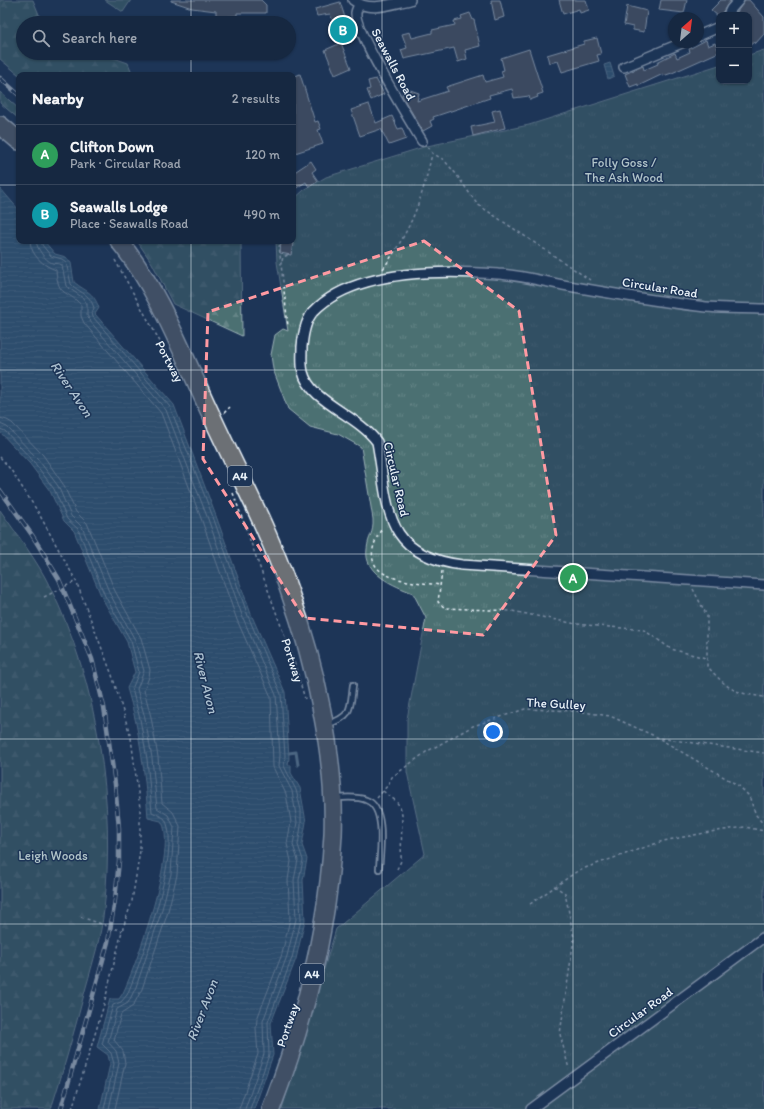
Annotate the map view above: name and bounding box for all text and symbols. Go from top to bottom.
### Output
north arrow [668,12,704,48]
map controls [716,12,752,84]
button: + [716,12,752,48]
pin: B [330,15,356,45]
search box [16,16,296,60]
street label: Seawalls Road [368,26,419,103]
icon: search [30,27,52,49]
text: Search here [62,29,137,47]
button: − [716,48,752,84]
text: Nearby [32,88,84,108]
text: 2 results [232,91,280,106]
text: Clifton Down [70,138,154,156]
text: A [41,147,49,162]
text: 120 m [245,147,280,162]
park label: Folly Goss / The Ash Wood [585,155,663,185]
text: Park · Circular Road [70,156,181,171]
text: Seawalls Lodge [70,198,168,216]
text: B [41,207,49,222]
text: 490 m [244,207,280,222]
text: Place · Seawalls Road [70,216,188,231]
street label: Circular Road [621,274,699,301]
street label: Portway [152,338,187,385]
water label: River Avon [47,358,97,421]
street label: Circular Road [381,440,412,518]
road number: A4 [228,466,252,486]
pin: A [560,563,586,593]
street label: Portway [278,636,307,684]
water label: River Avon [190,649,222,715]
street label: The Gulley [526,694,586,713]
your location [483,722,503,742]
park label: Leigh Woods [18,848,88,863]
road number: A4 [300,964,324,984]
water label: River Avon [183,977,222,1043]
street label: Circular Road [605,984,676,1041]
street label: Portway [273,1001,302,1049]

